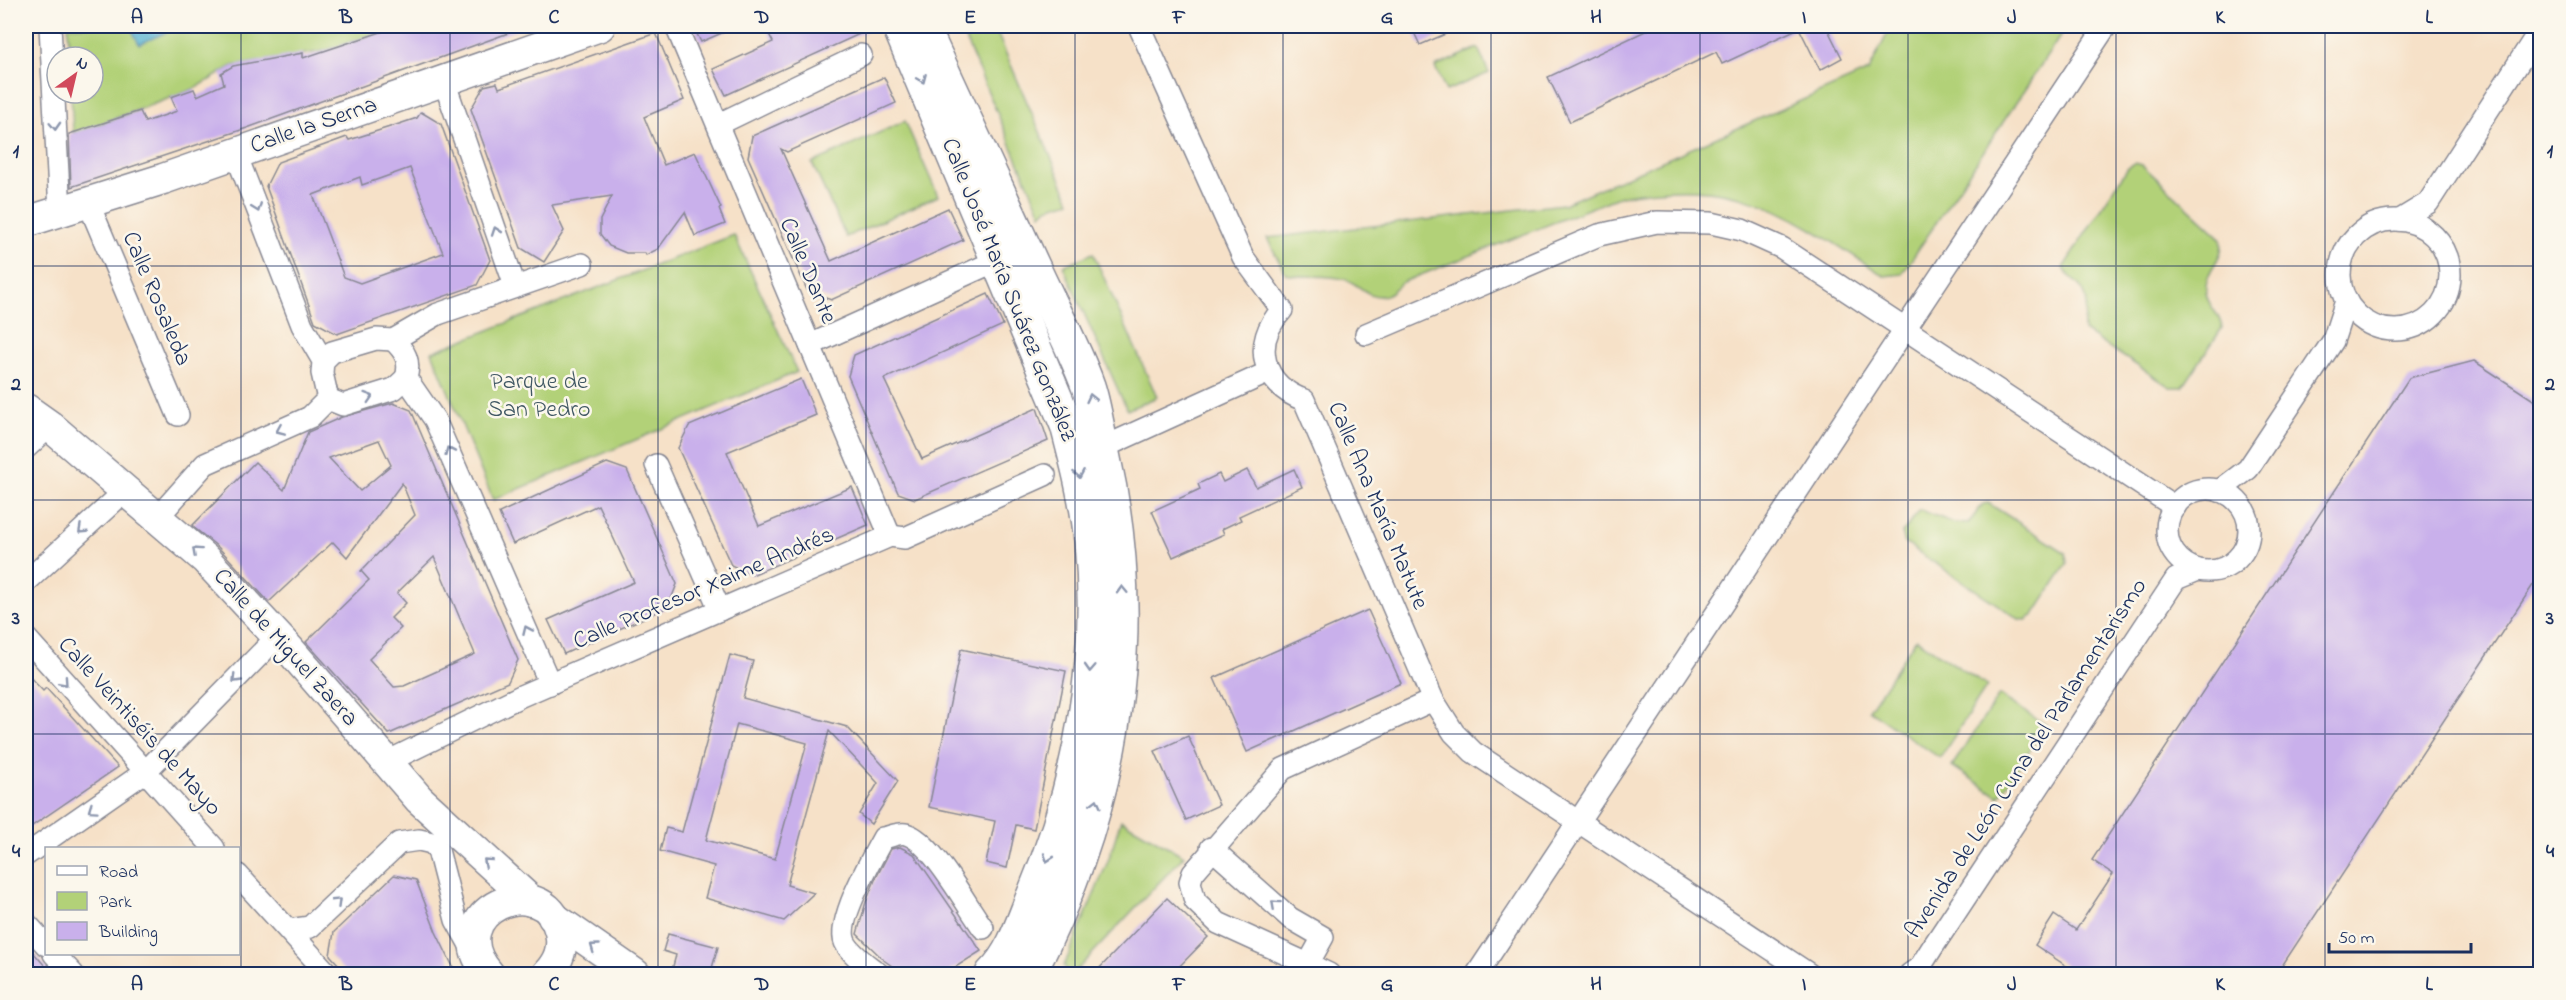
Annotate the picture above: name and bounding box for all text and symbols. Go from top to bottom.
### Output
text: A [131,4,143,33]
text: B [338,4,353,33]
text: C [549,4,560,33]
text: D [754,4,769,33]
text: E [964,4,976,33]
text: F [1172,4,1186,33]
text: G [1381,4,1394,33]
text: H [1590,4,1602,33]
text: I [1802,4,1807,33]
text: J [2007,4,2017,33]
text: K [2215,4,2226,33]
text: L [2425,4,2433,33]
north arrow [45,45,105,105]
text: N [71,51,94,77]
one-way arrow [914,73,926,84]
street label: Calle la Serna [246,88,382,164]
one-way arrow [49,121,62,130]
street label: Calle José María Suárez González [931,133,1085,448]
text: 1 [13,138,20,167]
text: 1 [2547,138,2554,167]
one-way arrow [250,202,262,213]
street label: Calle Dante [769,213,845,330]
street label: Calle Rosaleda [112,226,200,372]
one-way arrow [491,226,503,237]
park label: Parque de San Pedro [488,365,590,428]
text: 2 [10,371,21,400]
text: 2 [2544,371,2555,400]
one-way arrow [363,392,374,404]
one-way arrow [1085,393,1098,403]
street label: Calle Ana María Matute [1317,397,1437,616]
one-way arrow [275,423,286,435]
one-way arrow [444,447,456,458]
one-way arrow [1072,469,1085,479]
street label: Calle Profesor Xaime Andrés [568,518,840,660]
one-way arrow [78,522,89,533]
one-way arrow [192,547,203,558]
street label: Calle de Miguel Zaera [204,561,366,735]
street label: Avenida de León Cuna del Parlamentarismo [1897,572,2157,946]
one-way arrow [1116,585,1128,594]
text: 3 [11,605,20,634]
text: 3 [2545,605,2554,634]
one-way arrow [522,625,534,636]
street label: Calle Veintiséis de Mayo [48,629,229,825]
one-way arrow [1084,664,1097,673]
one-way arrow [233,671,244,682]
one-way arrow [57,675,68,686]
one-way arrow [1089,798,1102,808]
one-way arrow [88,802,99,813]
text: 4 [12,838,21,867]
text: 4 [2546,838,2555,867]
legend [45,847,240,955]
one-way arrow [1043,852,1056,863]
one-way arrow [483,858,494,869]
text: Road [99,860,138,886]
text: Park [99,890,132,916]
one-way arrow [330,898,341,909]
one-way arrow [1271,900,1282,911]
scale bar [2329,916,2472,954]
text: Building [98,920,158,947]
text: 50 m [2338,926,2375,952]
one-way arrow [589,943,600,954]
text: A [131,971,143,1000]
text: B [338,971,353,1000]
text: C [549,971,560,1000]
text: D [754,971,769,1000]
text: E [964,971,976,1000]
text: F [1172,971,1186,1000]
text: G [1381,971,1394,1000]
text: H [1590,971,1602,1000]
text: I [1802,971,1807,1000]
text: J [2007,971,2017,1000]
text: K [2215,971,2226,1000]
text: L [2425,971,2433,1000]

